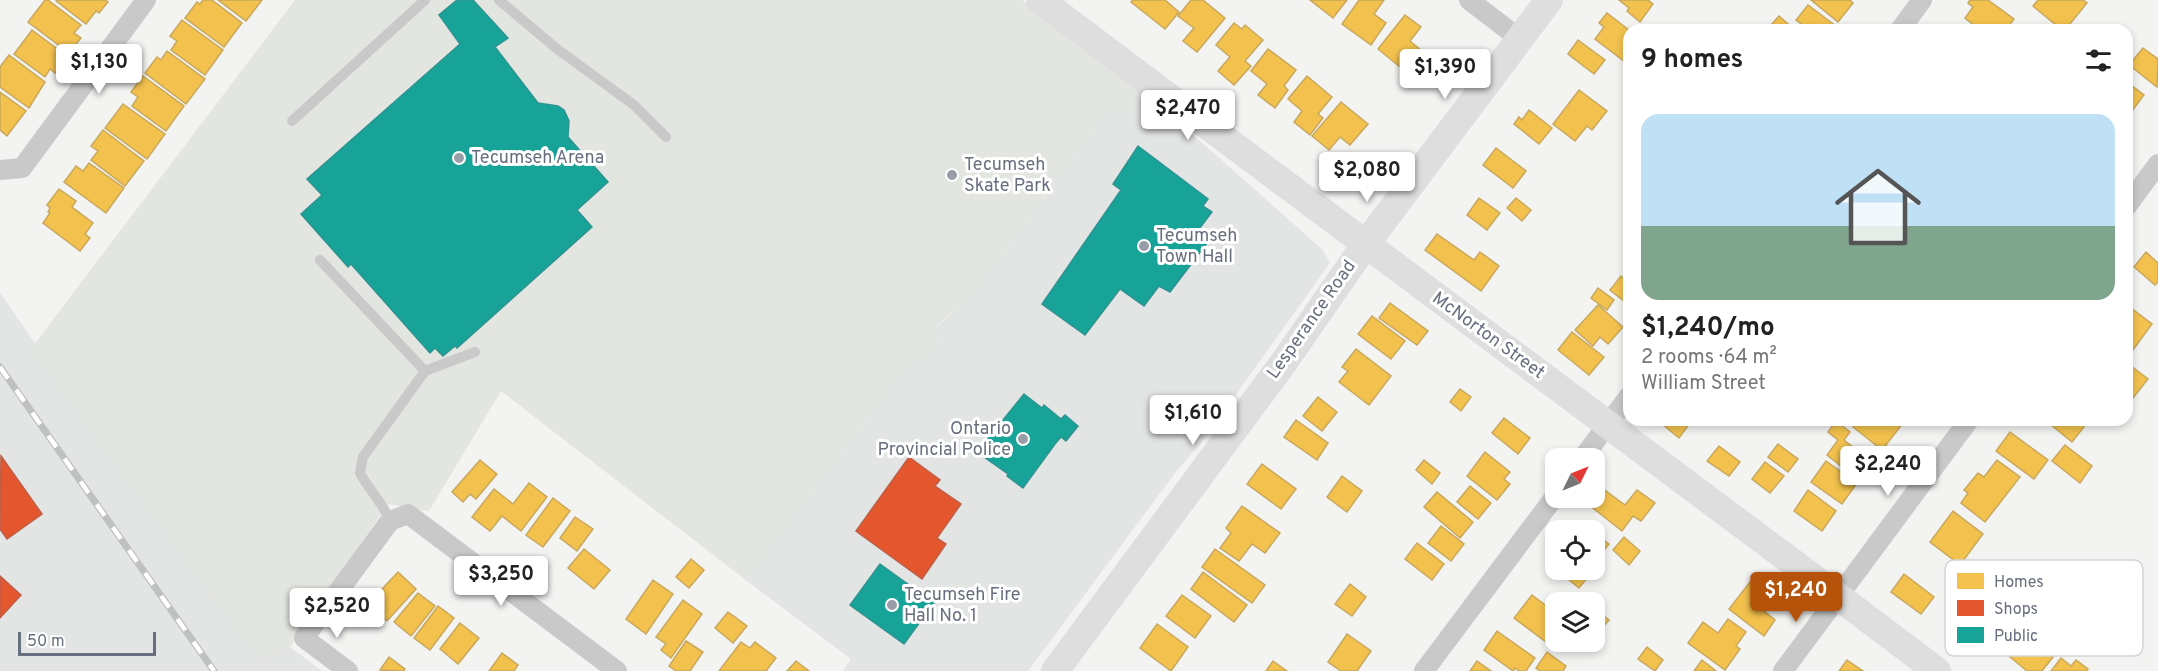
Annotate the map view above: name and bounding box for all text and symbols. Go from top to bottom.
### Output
pin: $1,130 [50,44,148,95]
text: 9 homes [1641,44,1743,77]
icon: filters [2082,44,2115,77]
pin: $1,390 [1396,49,1494,100]
text: $1,130 [70,50,128,76]
text: $1,390 [1414,55,1476,81]
pin: $2,470 [1139,90,1237,141]
text: $2,470 [1155,96,1221,122]
place label: Tecumseh Arena [471,147,604,170]
marker: Tecumseh Arena [452,151,466,165]
pin: $2,080 [1318,152,1416,203]
icon: home [1824,153,1932,261]
place label: Tecumseh Skate Park [964,154,1051,198]
text: $2,080 [1333,158,1401,184]
marker: Tecumseh Skate Park [945,168,959,182]
place label: Tecumseh Town Hall [1156,225,1237,269]
marker: Tecumseh Town Hall [1137,239,1151,253]
street label: Lesperance Road [1262,256,1362,384]
street label: McNorton Street [1427,287,1549,385]
text: $1,240/mo [1641,312,1775,345]
text: 2 rooms · 64 m² [1641,345,1777,371]
text: William Street [1641,371,1766,397]
pin: $1,610 [1144,395,1242,446]
text: $1,610 [1164,401,1222,427]
place label: Ontario Provincial Police [877,418,1011,462]
marker: Ontario Provincial Police [1016,432,1030,446]
pin: $2,240 [1839,446,1937,497]
north arrow [1545,448,1605,508]
map controls [1545,448,1605,652]
text: $2,240 [1854,452,1922,478]
button: locate [1545,520,1605,580]
pin: $3,250 [452,556,550,607]
legend [1945,560,2143,656]
text: $3,250 [468,562,534,588]
pin: $1,240 [1747,572,1845,623]
text: Homes [1994,573,2044,593]
text: $1,240 [1764,578,1828,604]
place label: Tecumseh Fire Hall No. 1 [904,584,1020,628]
pin: $2,520 [288,588,386,639]
button: layers [1545,592,1605,652]
text: $2,520 [304,594,370,620]
marker: Tecumseh Fire Hall No. 1 [885,598,899,612]
text: Shops [1994,600,2038,620]
text: Public [1994,627,2038,647]
scale bar [18,629,156,656]
text: 50 m [27,632,65,652]

